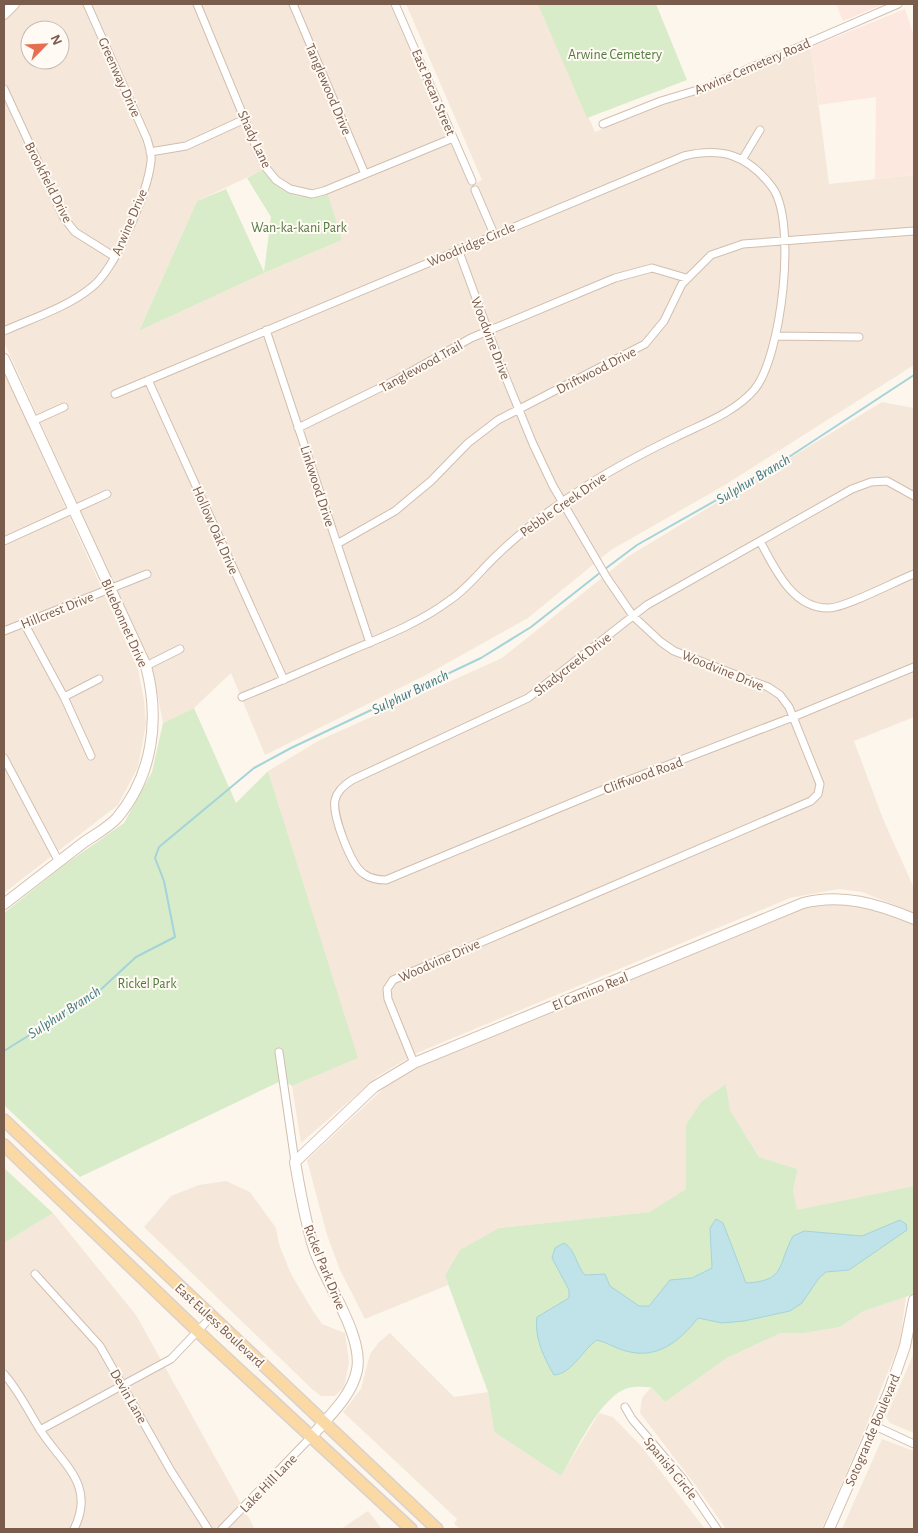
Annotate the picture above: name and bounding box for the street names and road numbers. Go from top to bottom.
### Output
street label: Greenway Drive [95,36,143,119]
street label: Arwine Cemetery Road [693,36,812,98]
street label: Tanglewood Drive [303,42,354,137]
street label: East Pecan Street [409,47,458,138]
street label: Shady Lane [235,109,273,170]
street label: Brookfield Drive [22,140,74,225]
street label: Arwine Drive [110,187,150,258]
street label: Woodridge Circle [425,220,517,270]
street label: Woodvine Drive [468,295,512,382]
street label: Tanglewood Trail [378,338,465,395]
street label: Driftwood Drive [554,345,639,397]
street label: Linkwood Drive [297,444,337,529]
street label: Pebble Creek Drive [518,470,609,540]
street label: Hollow Oak Drive [189,484,241,577]
street label: Bluebonnet Drive [98,577,150,670]
street label: Hillcrest Drive [19,590,96,632]
street label: Shadycreek Drive [531,630,614,699]
street label: Woodvine Drive [680,648,766,694]
street label: Cliffwood Road [602,755,685,797]
street label: Woodvine Drive [397,937,482,985]
street label: El Camino Real [550,970,630,1014]
street label: Rickel Park Drive [301,1223,348,1312]
street label: East Euless Boulevard [172,1281,267,1370]
street label: Devin Lane [107,1367,149,1426]
street label: Sotogrande Boulevard [843,1372,903,1488]
street label: Spanish Circle [641,1435,700,1503]
street label: Lake Hill Lane [238,1452,300,1516]

